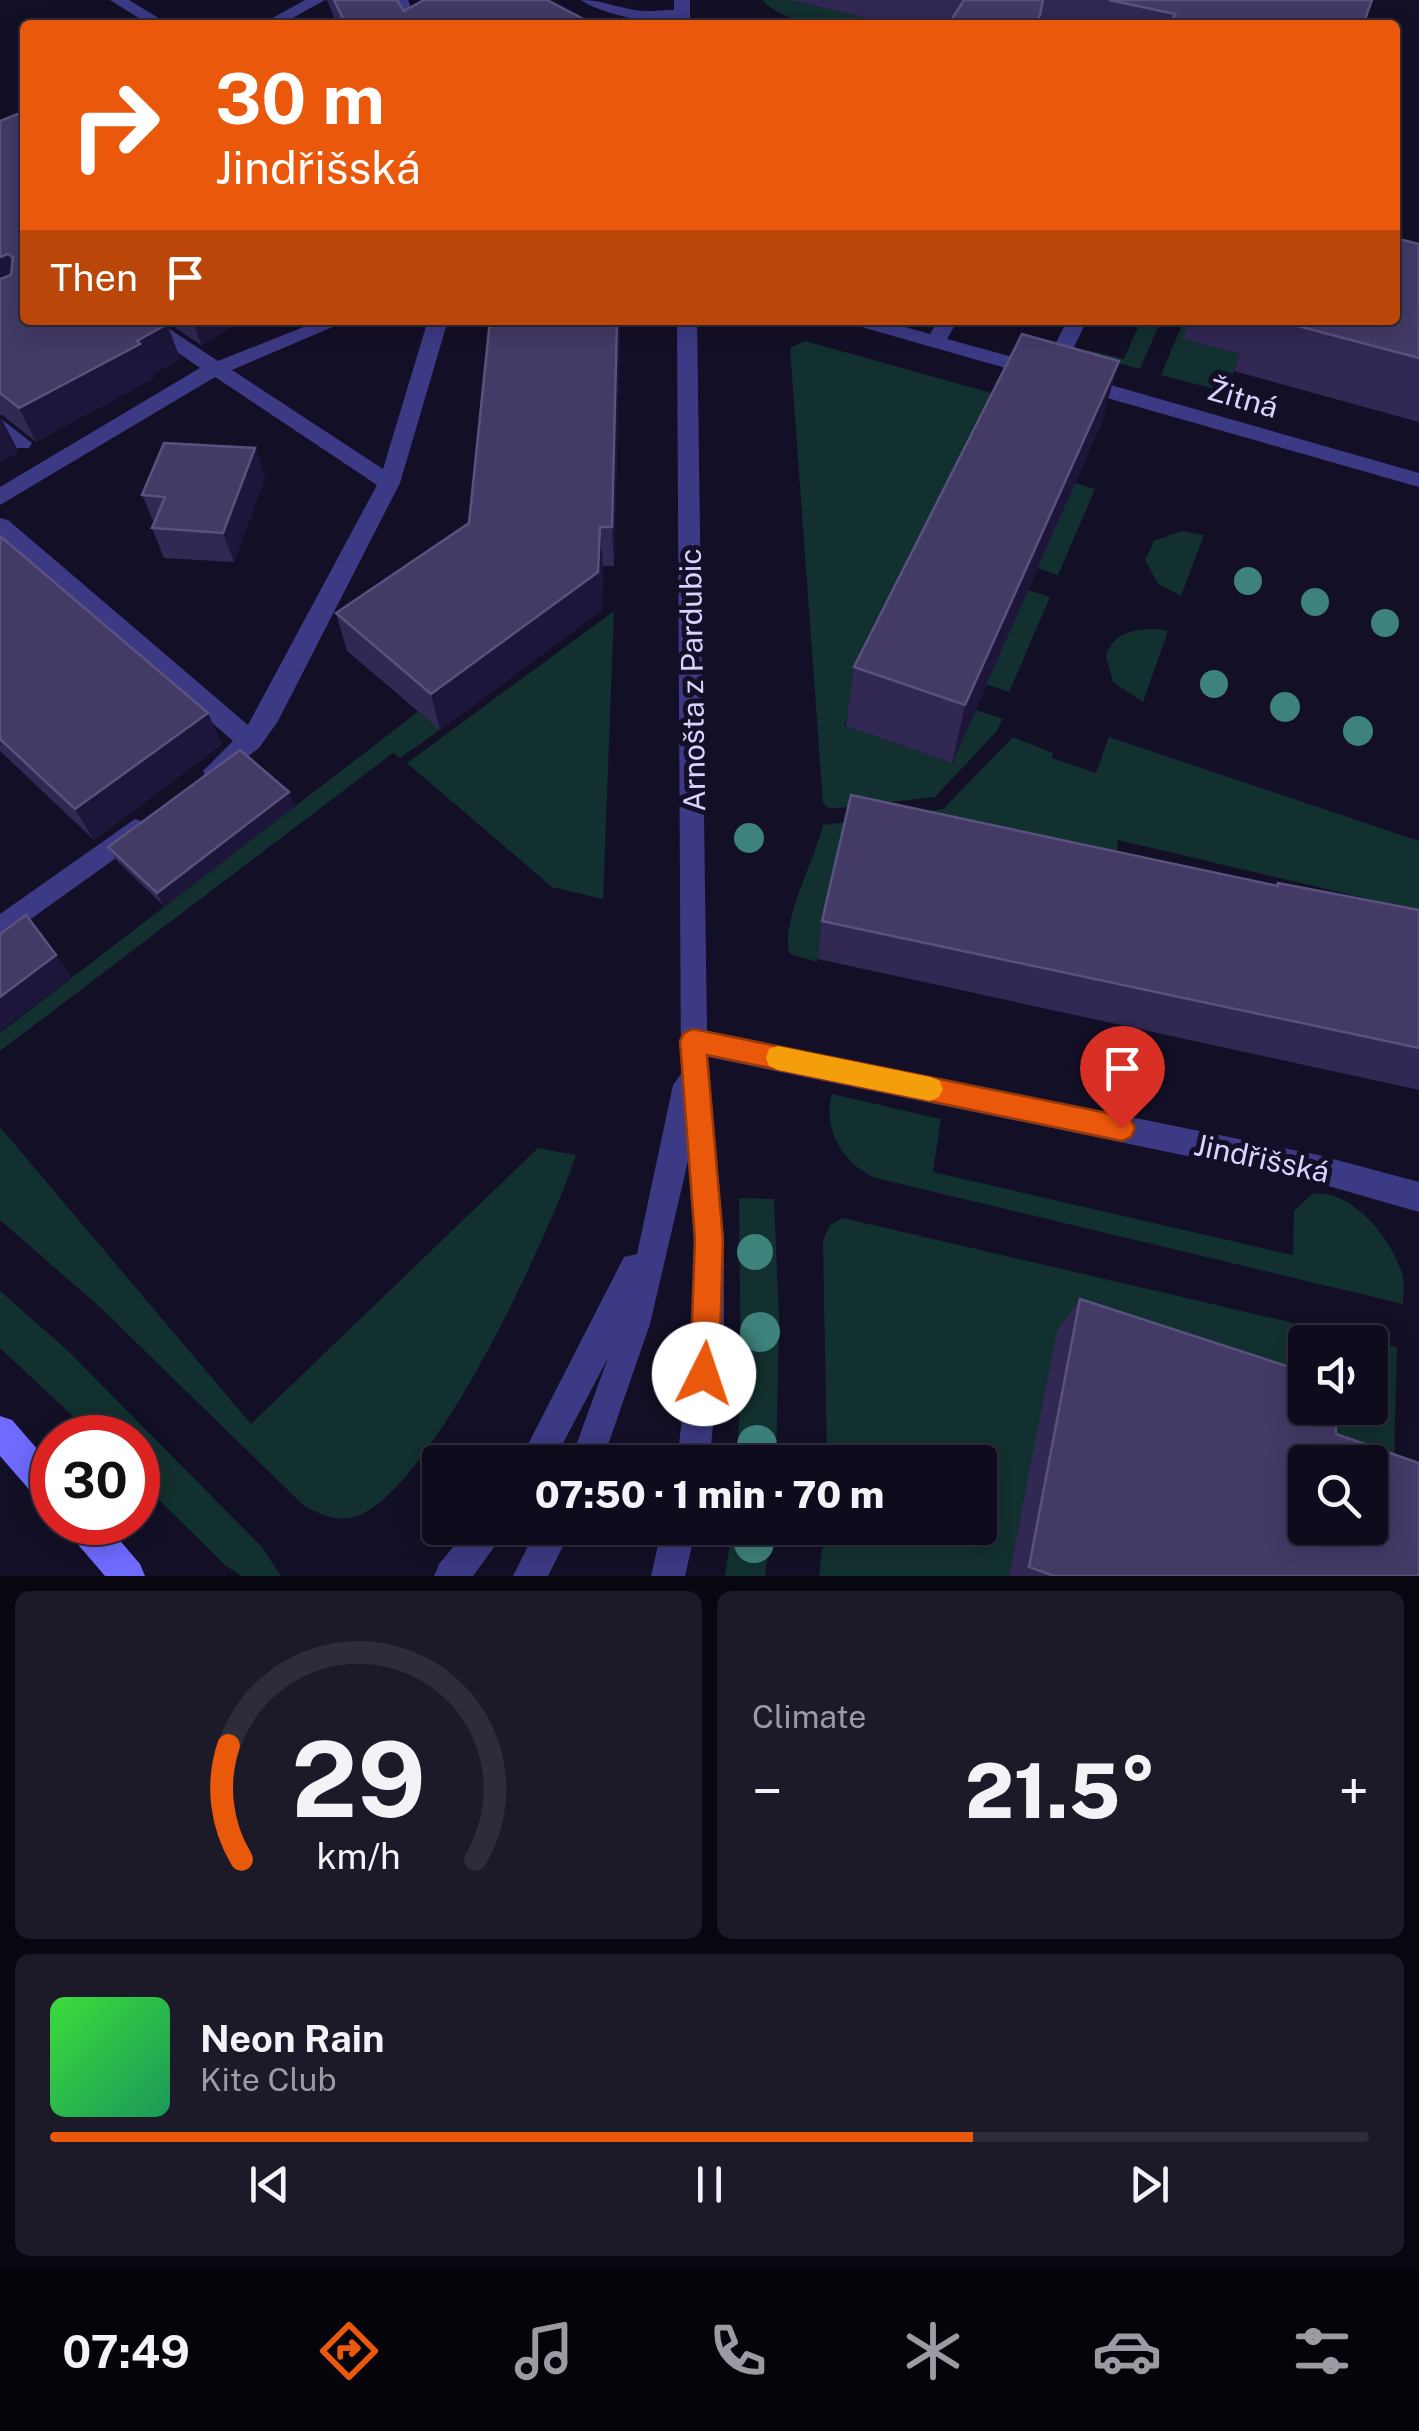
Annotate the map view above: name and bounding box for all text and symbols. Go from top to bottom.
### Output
text: 30 m [215,57,385,140]
icon: right [50,60,180,190]
text: Jindřišská [215,141,421,194]
icon: arrive [158,250,213,305]
text: Then [50,255,138,300]
street label: Žitná [1204,371,1282,425]
street label: Arnošta z Pardubic [672,548,712,812]
pin [1080,1026,1165,1129]
icon: arrive [1095,1041,1150,1096]
street label: Jindřišská [1191,1126,1333,1190]
position arrow [652,1322,756,1426]
map controls [1288,1325,1388,1545]
button: sound [1288,1325,1388,1425]
speed limit sign: 30 [30,1415,160,1545]
button: search [1288,1445,1388,1545]
text: 07:50 · 1 min · 70 m [535,1472,884,1517]
text: Climate [752,1698,866,1735]
text: 29 [291,1718,426,1840]
text: 21.5° [965,1747,1156,1835]
text: − [752,1759,783,1823]
text: + [1339,1759,1369,1823]
text: km/h [316,1835,401,1877]
text: Neon Rain [200,2016,384,2061]
text: Kite Club [200,2061,337,2098]
icon: previous [242,2157,297,2212]
icon: pause [682,2157,737,2212]
icon: next [1122,2157,1177,2212]
icon: directions [314,2316,384,2386]
icon: music [509,2316,579,2386]
icon: phone [703,2316,773,2386]
icon: climate [898,2316,968,2386]
icon: car [1092,2316,1162,2386]
icon: filters [1287,2316,1357,2386]
text: 07:49 [62,2325,190,2378]

